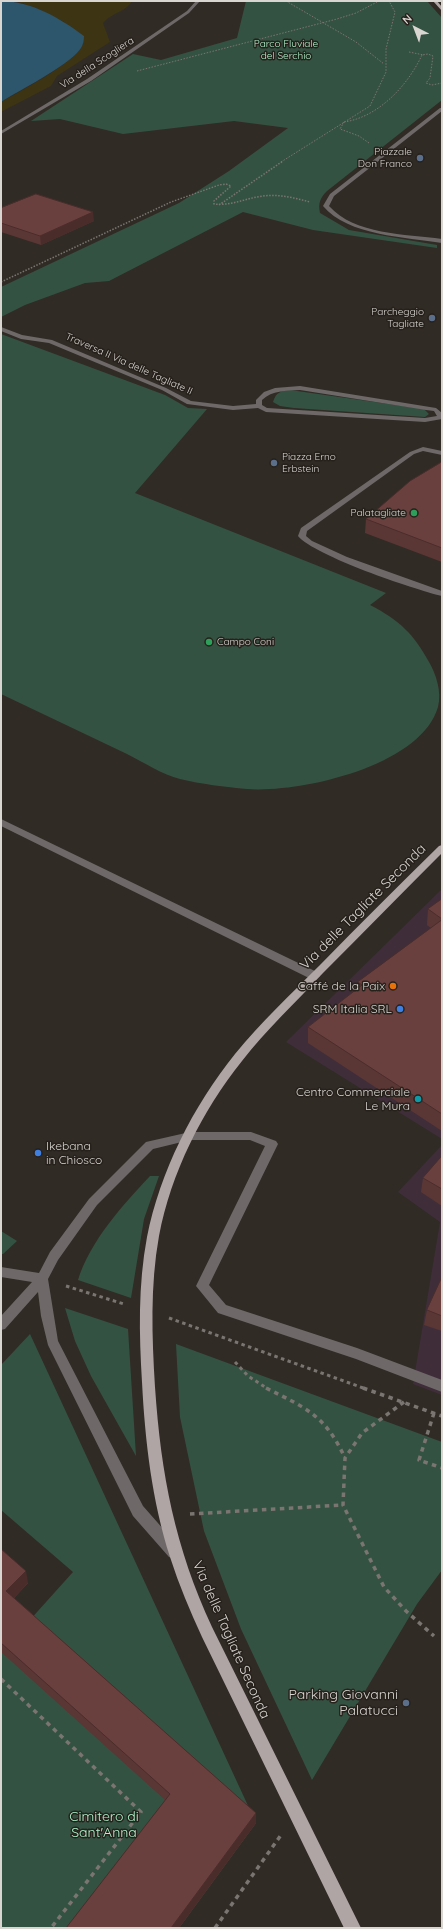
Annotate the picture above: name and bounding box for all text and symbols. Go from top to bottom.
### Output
north arrow [395,8,435,48]
text: N [399,11,415,27]
street label: Via della Scogliera [58,35,136,91]
park label: Parco Fluviale del Serchio [254,38,318,62]
place label: Piazzale Don Franco [358,146,412,170]
marker: Piazzale Don Franco [415,153,425,163]
place label: Parcheggio Tagliate [371,306,424,330]
marker: Parcheggio Tagliate [427,313,437,323]
street label: Traversa II Via delle Tagliate II [64,330,194,398]
place label: Piazza Erno Erbstein [282,451,336,474]
marker: Piazza Erno Erbstein [269,458,279,468]
place label: Palatagliate [350,507,406,519]
marker: Palatagliate [409,508,419,518]
place label: Campo Coni [217,636,274,648]
marker: Campo Coni [204,637,214,647]
street label: Via delle Tagliate Seconda [297,841,429,973]
place label: Caffé de la Paix [298,979,385,993]
marker: Caffé de la Paix [388,981,398,991]
place label: SRM Italia SRL [313,1002,392,1016]
marker: SRM Italia SRL [395,1004,405,1014]
place label: Centro Commerciale Le Mura [296,1085,410,1113]
marker: Centro Commerciale Le Mura [413,1094,423,1104]
place label: Ikebana in Chiosco [46,1139,102,1167]
marker: Ikebana in Chiosco [33,1148,43,1158]
street label: Via delle Tagliate Seconda [189,1558,273,1722]
place label: Parking Giovanni Palatucci [289,1687,398,1720]
marker: Parking Giovanni Palatucci [401,1698,411,1708]
park label: Cimitero di Sant'Anna [69,1809,139,1842]

